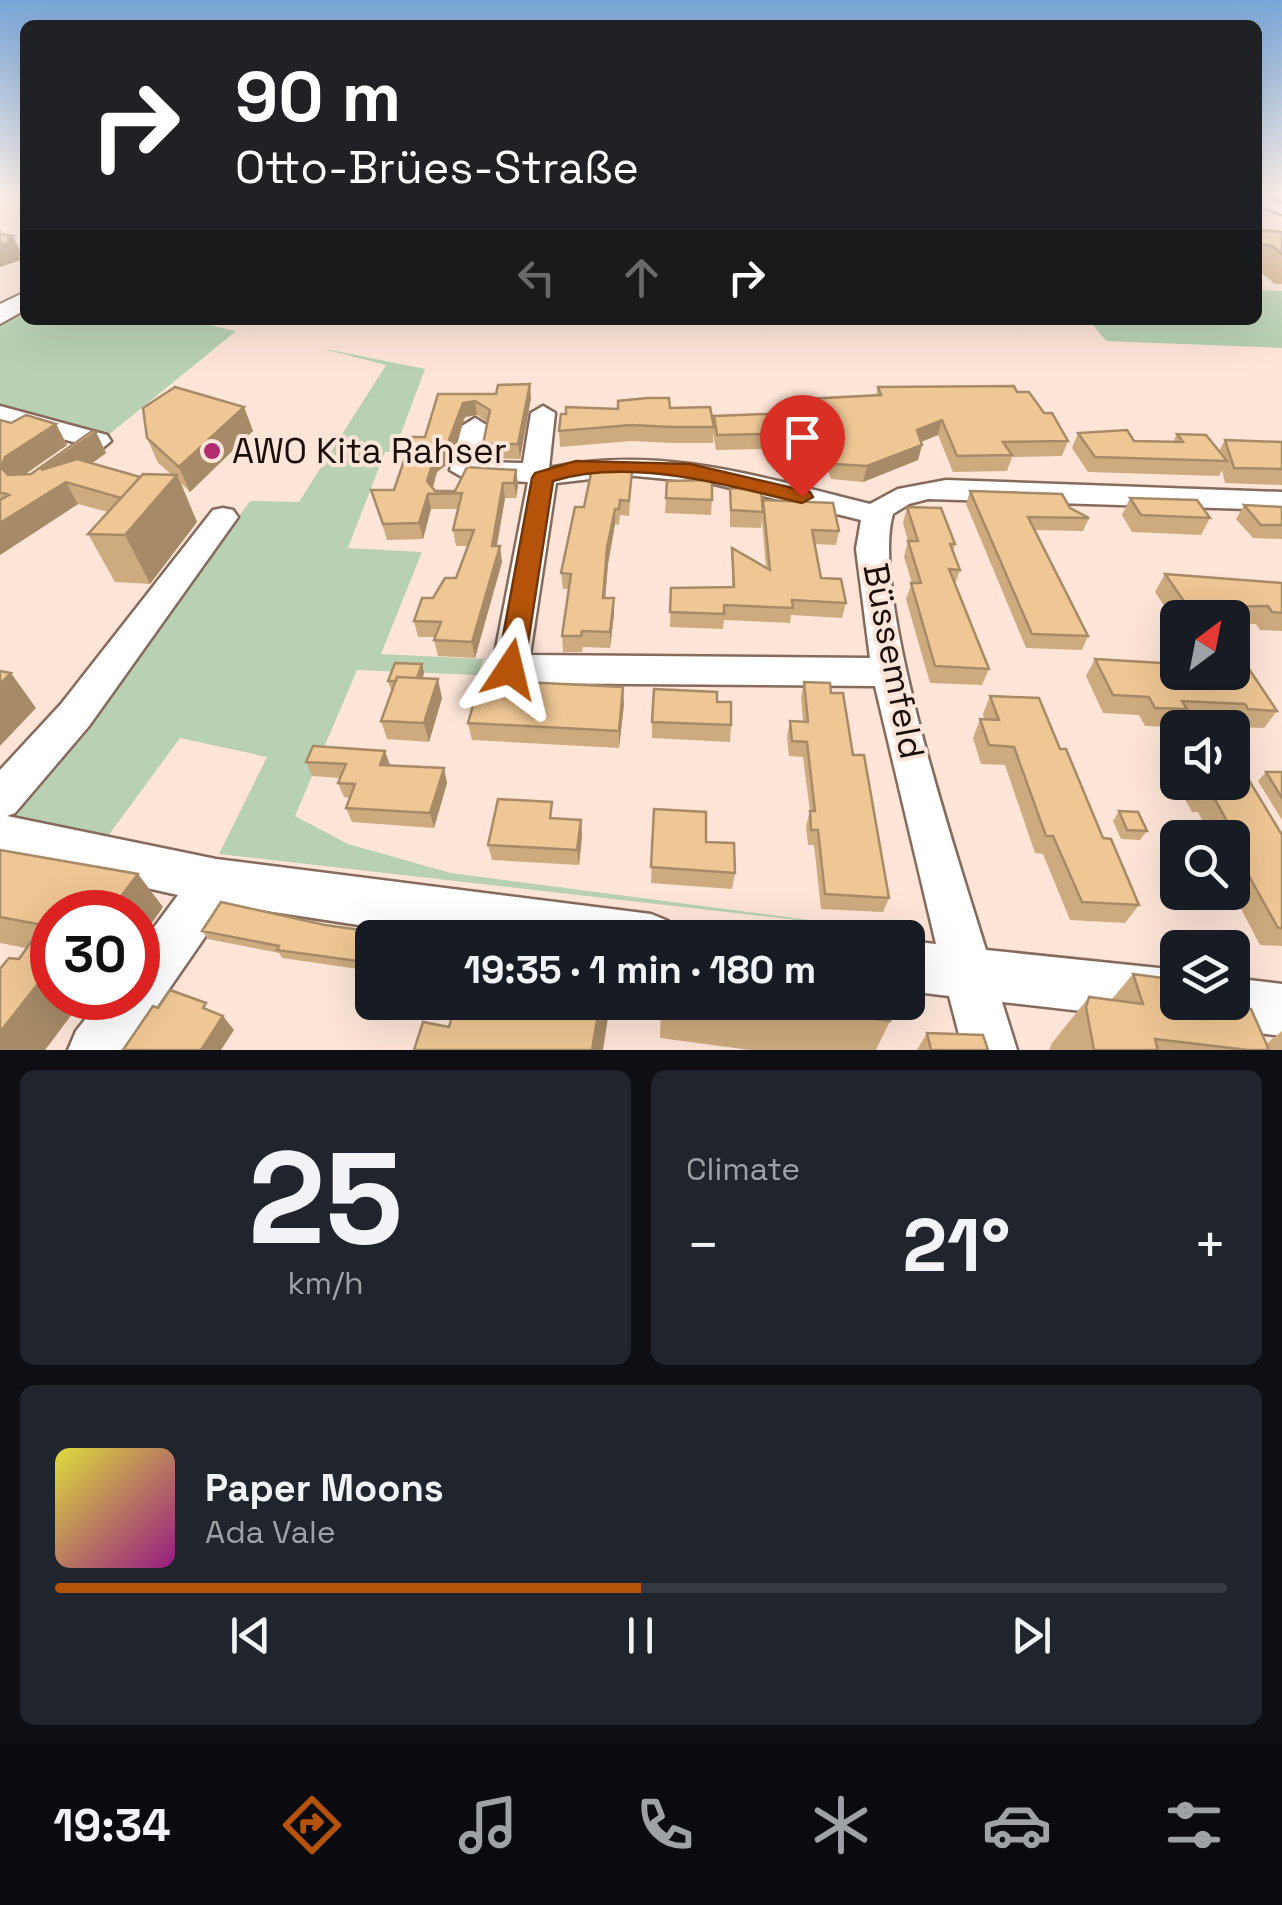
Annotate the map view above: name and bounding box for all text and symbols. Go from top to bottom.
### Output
text: 90 m [235,52,401,141]
icon: right [70,60,200,190]
text: Otto-Brües-Straße [235,139,639,196]
icon: left [509,250,564,305]
icon: ahead [614,250,669,305]
icon: right [719,250,774,305]
pin [760,395,845,498]
icon: arrive [775,410,830,465]
place label: AWO Kita Rahser [232,429,507,473]
marker: AWO Kita Rahser [201,440,223,462]
street label: Büssemfeld [853,559,935,763]
north arrow [1160,600,1250,690]
map controls [1160,600,1250,1020]
position arrow [458,617,562,721]
button: sound [1160,710,1250,800]
button: search [1160,820,1250,910]
speed limit sign: 30 [30,890,160,1020]
button: layers [1160,930,1250,1020]
text: 19:35 · 1 min · 180 m [464,946,816,994]
text: 25 [248,1115,403,1281]
text: Climate [686,1149,800,1189]
text: 21° [902,1197,1011,1293]
text: − [686,1210,720,1280]
text: + [1193,1210,1227,1280]
text: km/h [287,1263,364,1303]
text: Paper Moons [205,1464,444,1512]
text: Ada Vale [205,1512,336,1552]
icon: previous [223,1608,278,1663]
icon: pause [613,1608,668,1663]
icon: next [1004,1608,1059,1663]
icon: directions [277,1790,347,1860]
icon: music [453,1790,523,1860]
icon: phone [630,1790,700,1860]
icon: climate [806,1790,876,1860]
icon: car [982,1790,1052,1860]
icon: filters [1159,1790,1229,1860]
text: 19:34 [53,1797,171,1854]

